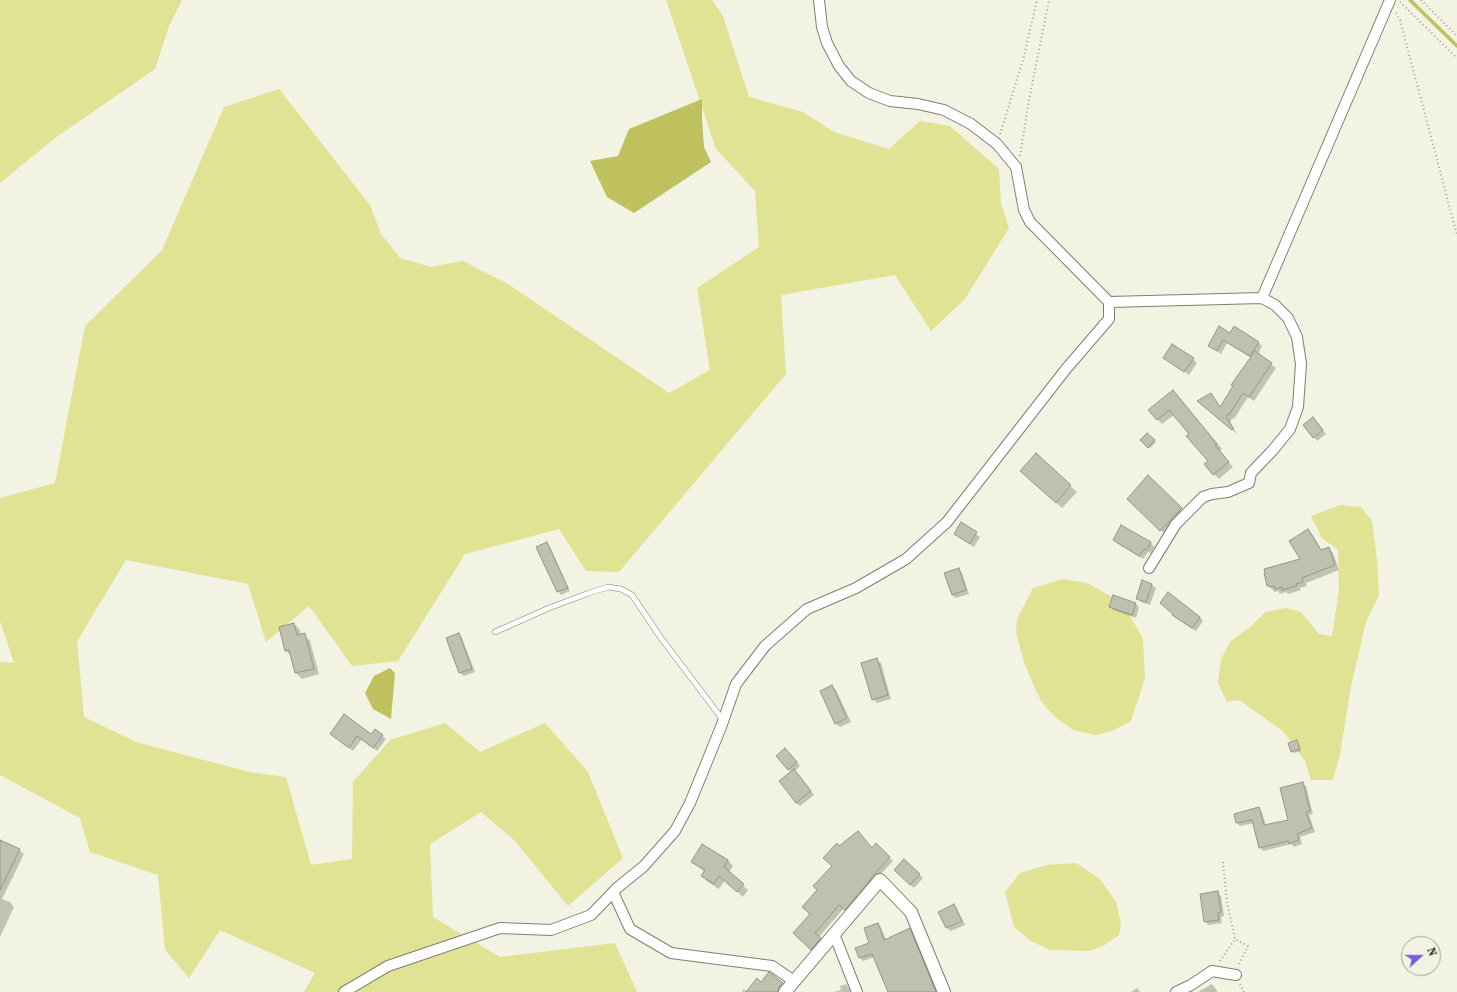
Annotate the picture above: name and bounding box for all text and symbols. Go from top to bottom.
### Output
north arrow [1401,936,1441,976]
text: N [1423,945,1440,958]

